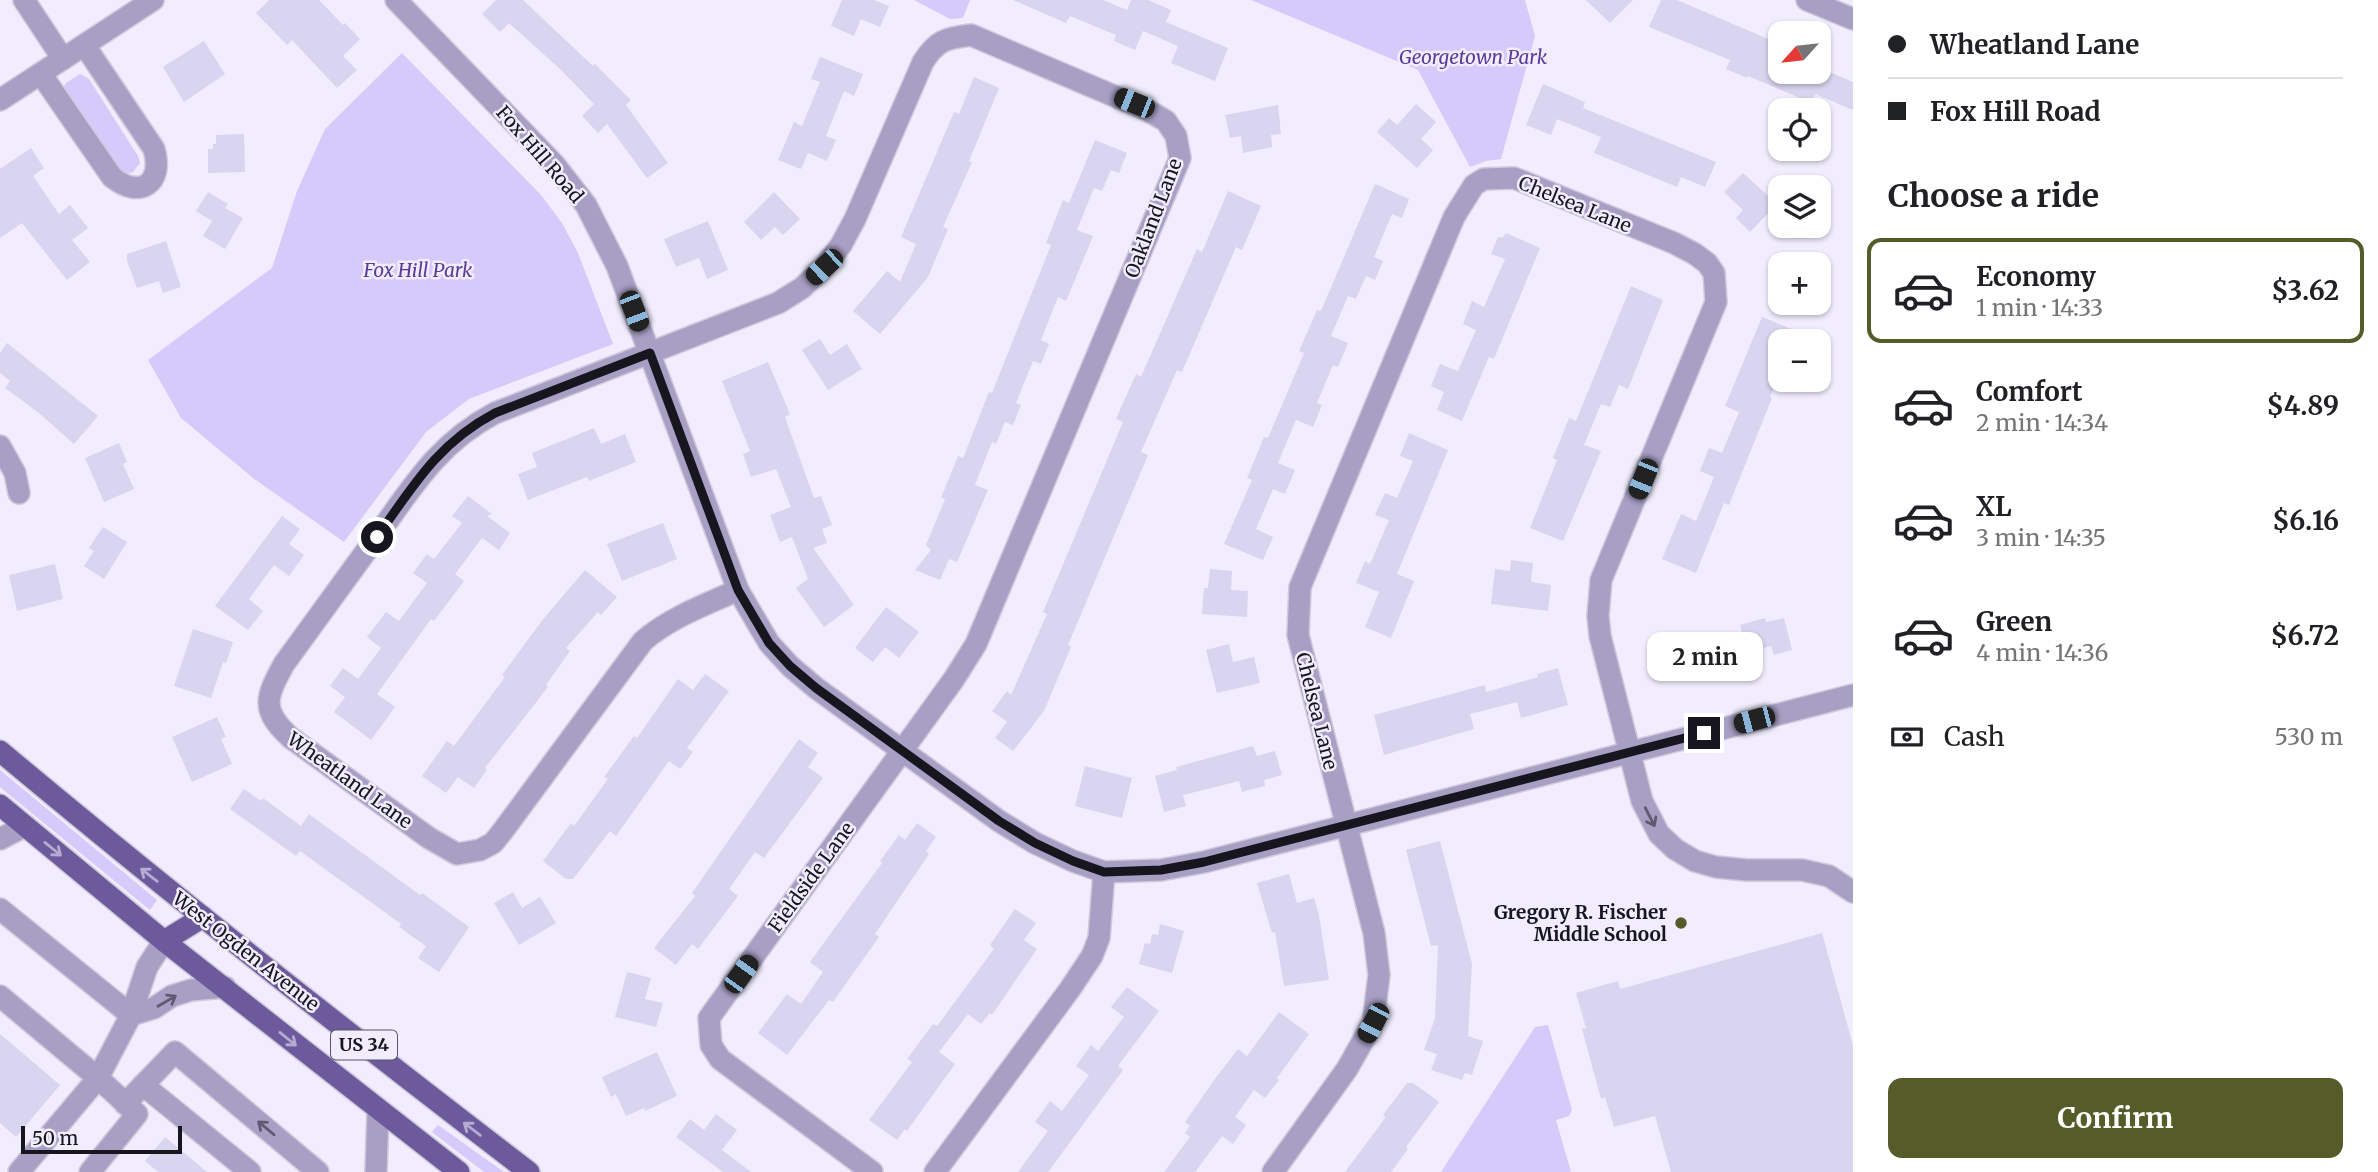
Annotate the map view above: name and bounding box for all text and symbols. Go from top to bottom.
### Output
north arrow [1768,21,1830,84]
map controls [1768,21,1831,392]
text: Wheatland Lane [1930,28,2139,61]
park label: Georgetown Park [1399,45,1548,69]
car [1111,85,1158,121]
text: Fox Hill Road [1930,95,2101,128]
button: locate [1768,98,1831,161]
street label: Fox Hill Road [491,100,589,208]
street label: Oakland Lane [1119,155,1187,281]
street label: Chelsea Lane [1515,170,1635,238]
button: layers [1768,175,1831,238]
text: Choose a ride [1888,176,2099,216]
car [802,245,847,289]
button: + [1768,252,1831,315]
park label: Fox Hill Park [362,258,473,282]
icon: car [1892,259,1955,322]
text: Economy [1976,260,2096,293]
text: $3.62 [2271,274,2339,307]
car [617,288,652,334]
text: 1 min · 14:33 [1976,293,2103,322]
button: − [1768,329,1831,392]
icon: car [1892,374,1955,437]
text: Comfort [1976,375,2082,408]
text: $4.89 [2267,389,2339,422]
text: 2 min · 14:34 [1976,408,2108,437]
car [1626,456,1661,502]
icon: car [1892,489,1955,552]
text: XL [1976,490,2012,523]
text: $6.16 [2272,504,2339,537]
route start [361,521,393,553]
text: 3 min · 14:35 [1976,523,2106,552]
icon: car [1892,604,1955,667]
text: Green [1976,605,2052,638]
text: $6.72 [2271,619,2339,652]
callout: 2 min [1646,632,1762,680]
text: 4 min · 14:36 [1976,638,2108,667]
text: 2 min [1672,642,1738,671]
street label: Chelsea Lane [1291,650,1343,772]
car [1731,704,1778,736]
route end [1688,717,1720,749]
icon: cash [1888,718,1926,756]
text: Cash [1944,720,2005,753]
text: 530 m [2275,722,2343,751]
street label: Wheatland Lane [282,726,417,834]
one-way arrow [1643,806,1657,827]
street label: Fieldside Lane [763,817,859,937]
one-way arrow [43,841,61,857]
one-way arrow [141,867,159,883]
street label: West Ogden Avenue [167,886,324,1016]
place label: Gregory R. Fischer Middle School [1494,900,1667,946]
marker: Gregory R. Fischer Middle School [1673,915,1689,931]
car [721,951,762,997]
one-way arrow [156,994,176,1008]
car [1354,1000,1393,1046]
road number: US 34 [331,1030,397,1060]
one-way arrow [279,1031,297,1046]
button: Confirm [1888,1078,2343,1158]
one-way arrow [257,1120,275,1136]
one-way arrow [463,1121,482,1136]
scale bar [21,1123,182,1155]
text: 50 m [32,1126,78,1150]

